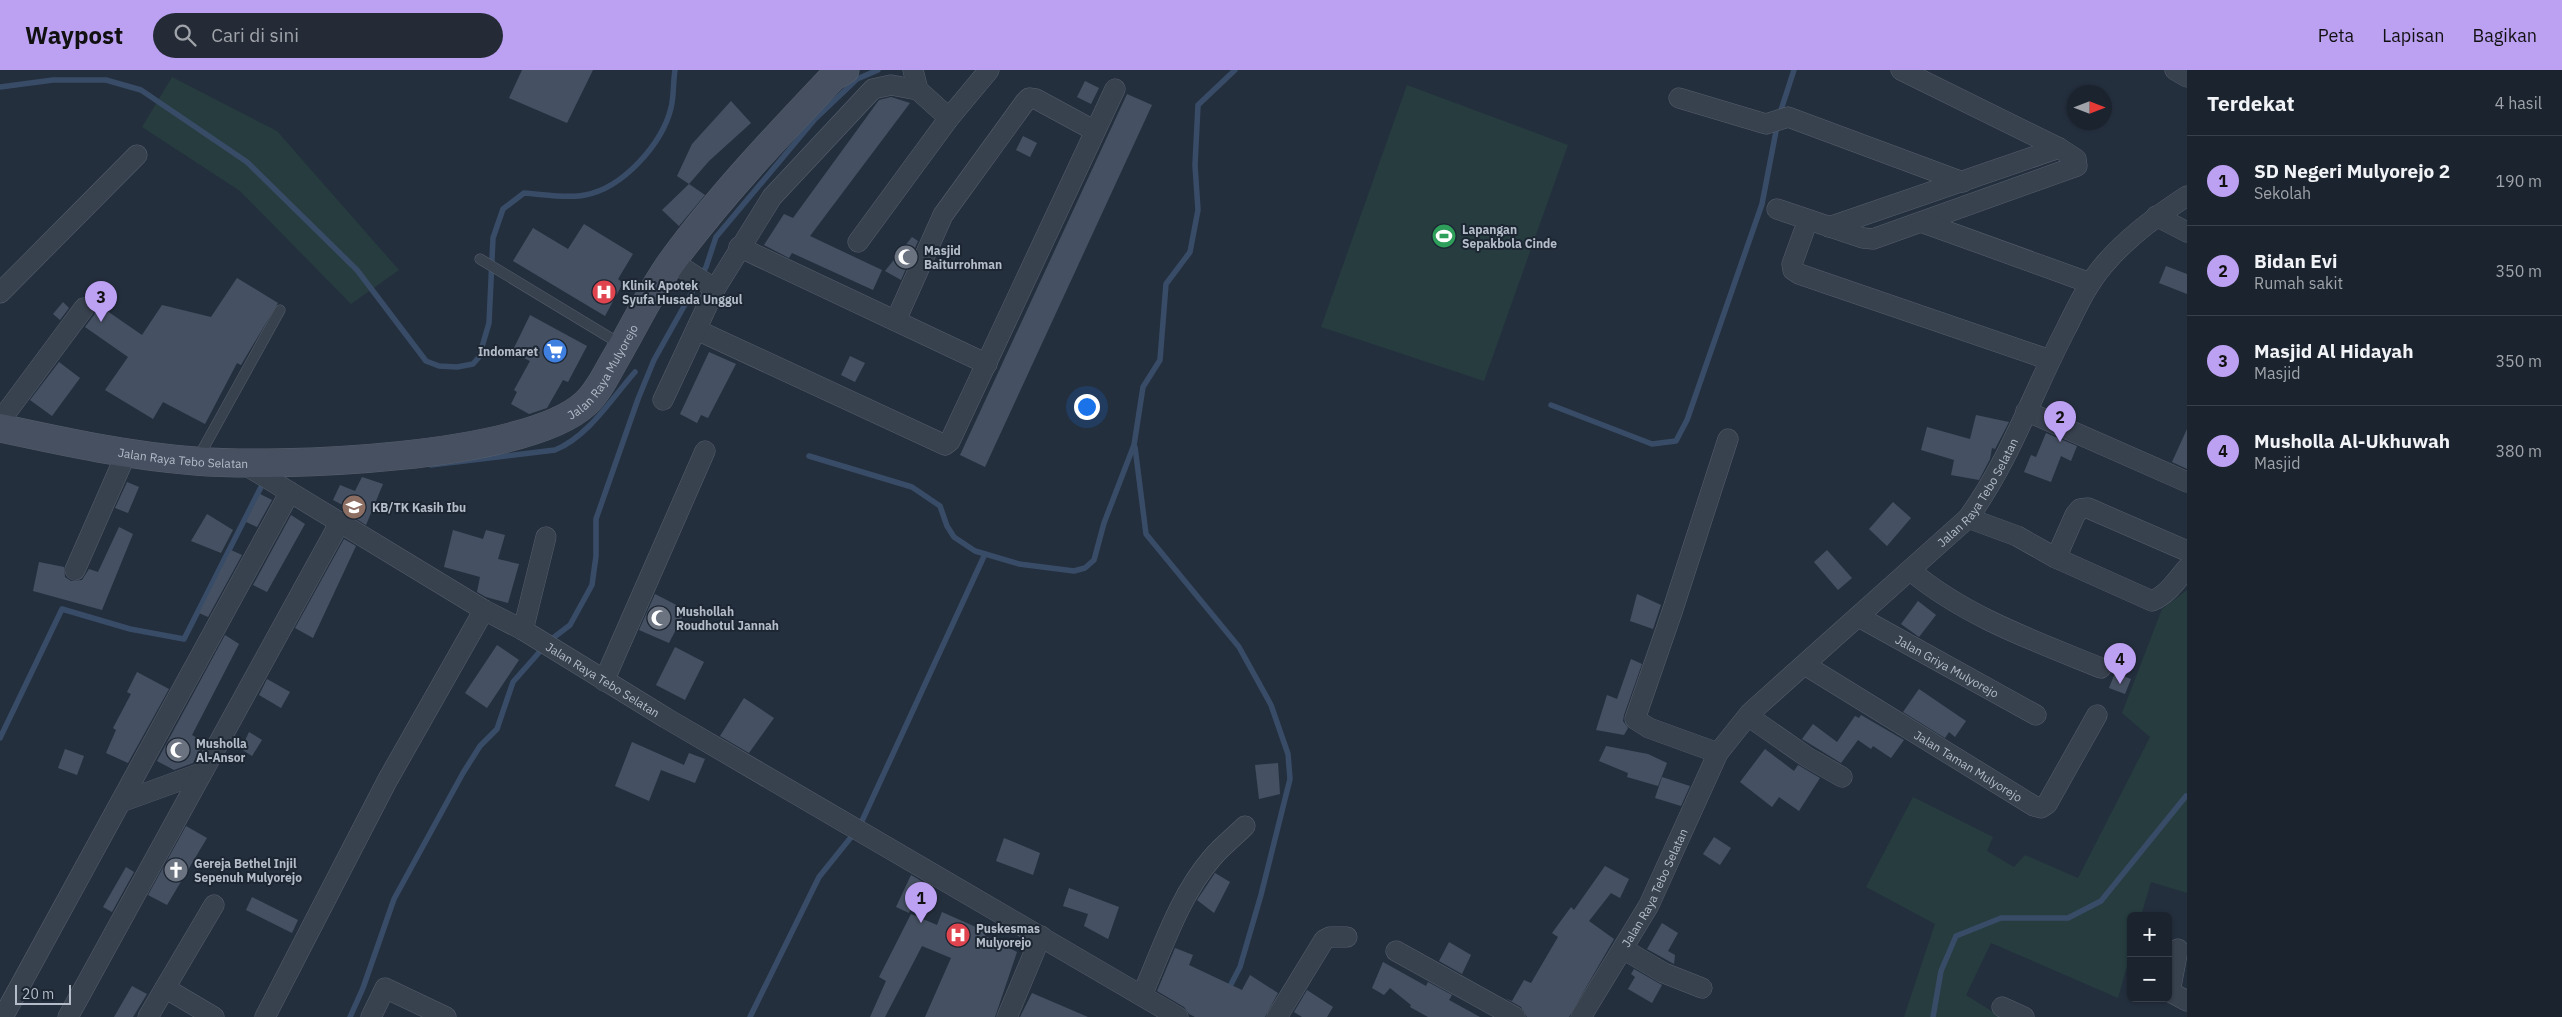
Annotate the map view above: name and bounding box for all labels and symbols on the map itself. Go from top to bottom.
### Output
north arrow [2067,85,2112,130]
place label: Lapangan Sepakbola Cinde [1462,222,1557,251]
sports icon: Lapangan Sepakbola Cinde [1431,223,1457,249]
place label: Masjid Baiturrohman [924,243,1002,272]
mosque icon: Masjid Baiturrohman [893,244,919,270]
place label: Klinik Apotek Syufa Husada Unggul [622,278,743,307]
hospital icon: Klinik Apotek Syufa Husada Unggul [591,279,617,305]
pin: 3 [85,281,117,322]
street label: Jalan Raya Mulyorejo [564,321,641,422]
supermarket icon: Indomaret [542,338,568,364]
place label: Indomaret [478,344,538,359]
your location [1074,394,1100,420]
pin: 2 [2044,401,2076,442]
street label: Jalan Raya Tebo Selatan [1934,435,2021,550]
street label: Jalan Raya Tebo Selatan [117,444,248,471]
school or university icon: KB/TK Kasih Ibu [341,494,367,520]
place label: KB/TK Kasih Ibu [372,500,466,515]
place label: Mushollah Roudhotul Jannah [676,604,779,633]
mosque icon: Mushollah Roudhotul Jannah [646,605,672,631]
street label: Jalan Griya Mulyorejo [1893,631,2002,701]
street label: Jalan Raya Tebo Selatan [543,639,663,720]
pin: 4 [2104,643,2136,684]
street label: Jalan Taman Mulyorejo [1912,727,2025,805]
place label: Musholla Al-Ansor [196,736,247,765]
mosque icon: Musholla Al-Ansor [165,737,191,763]
street label: Jalan Raya Tebo Selatan [1618,826,1690,949]
place label: Gereja Bethel Injil Sepenuh Mulyorejo [194,856,302,885]
church icon: Gereja Bethel Injil Sepenuh Mulyorejo [163,857,189,883]
pin: 1 [905,882,937,923]
place label: Puskesmas Mulyorejo [976,921,1040,950]
hospital icon: Puskesmas Mulyorejo [945,922,971,948]
scale bar [15,982,71,1005]

